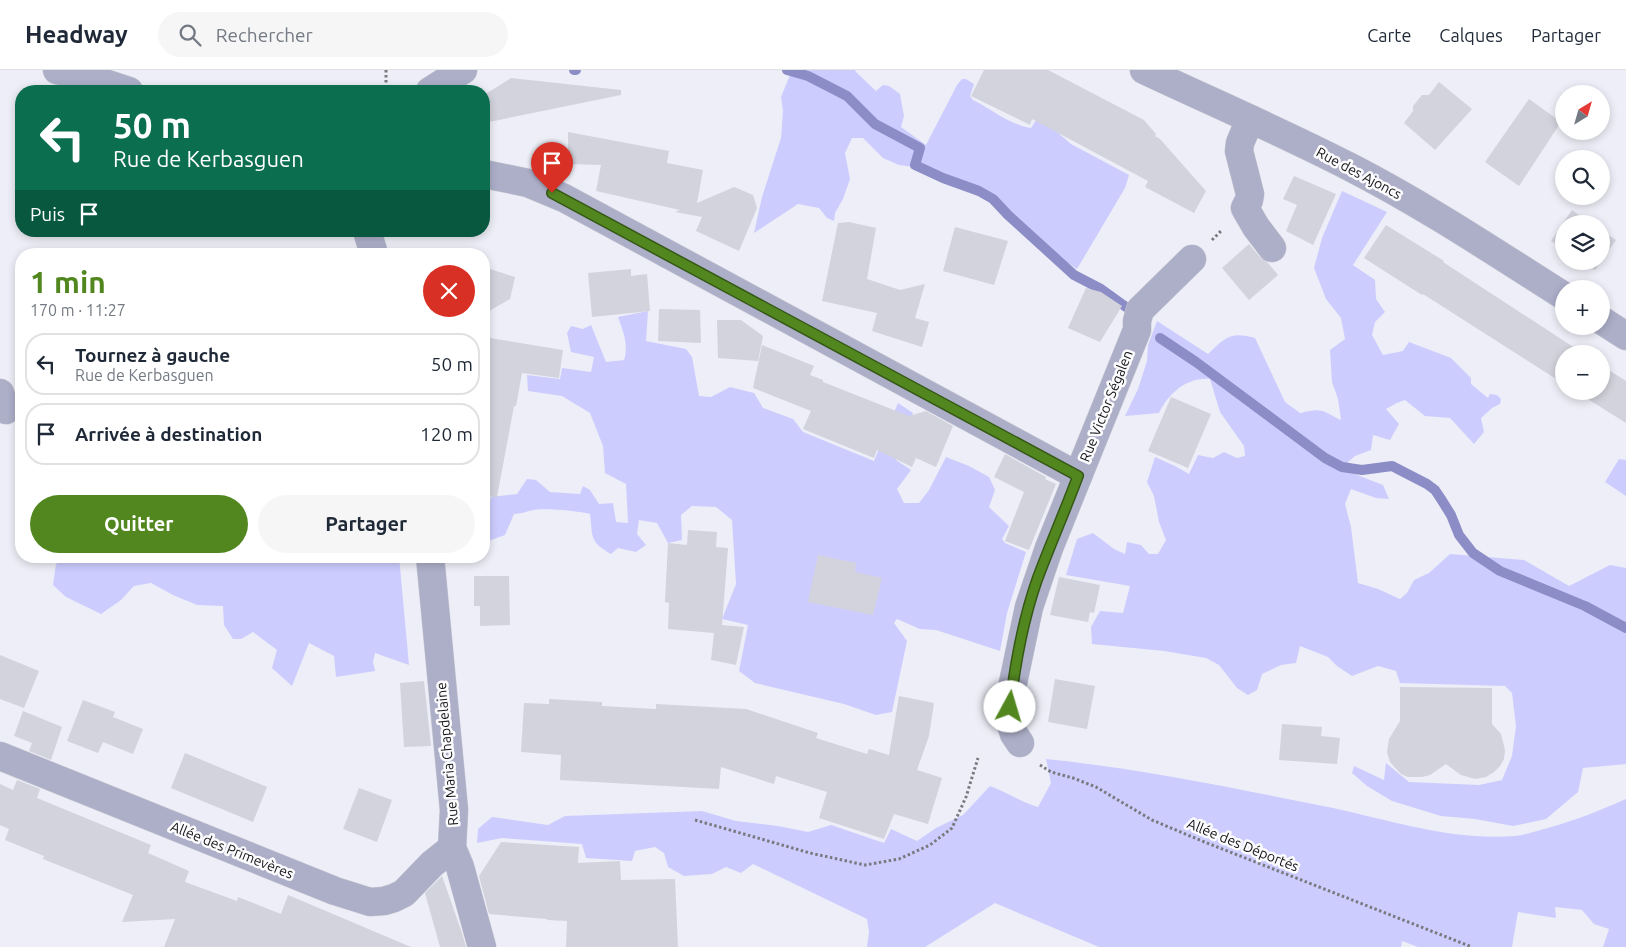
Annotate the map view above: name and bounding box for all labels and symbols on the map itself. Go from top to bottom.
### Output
north arrow [1555,85,1610,140]
pin [531,142,573,193]
street label: Rue des Ajoncs [1314,144,1404,202]
street label: Rue Victor Ségalen [1076,348,1136,464]
position arrow [983,680,1035,732]
street label: Rue Maria Chapdelaine [433,682,461,826]
street label: Allée des Déportés [1185,815,1301,875]
street label: Allée des Primevères [168,818,296,882]

